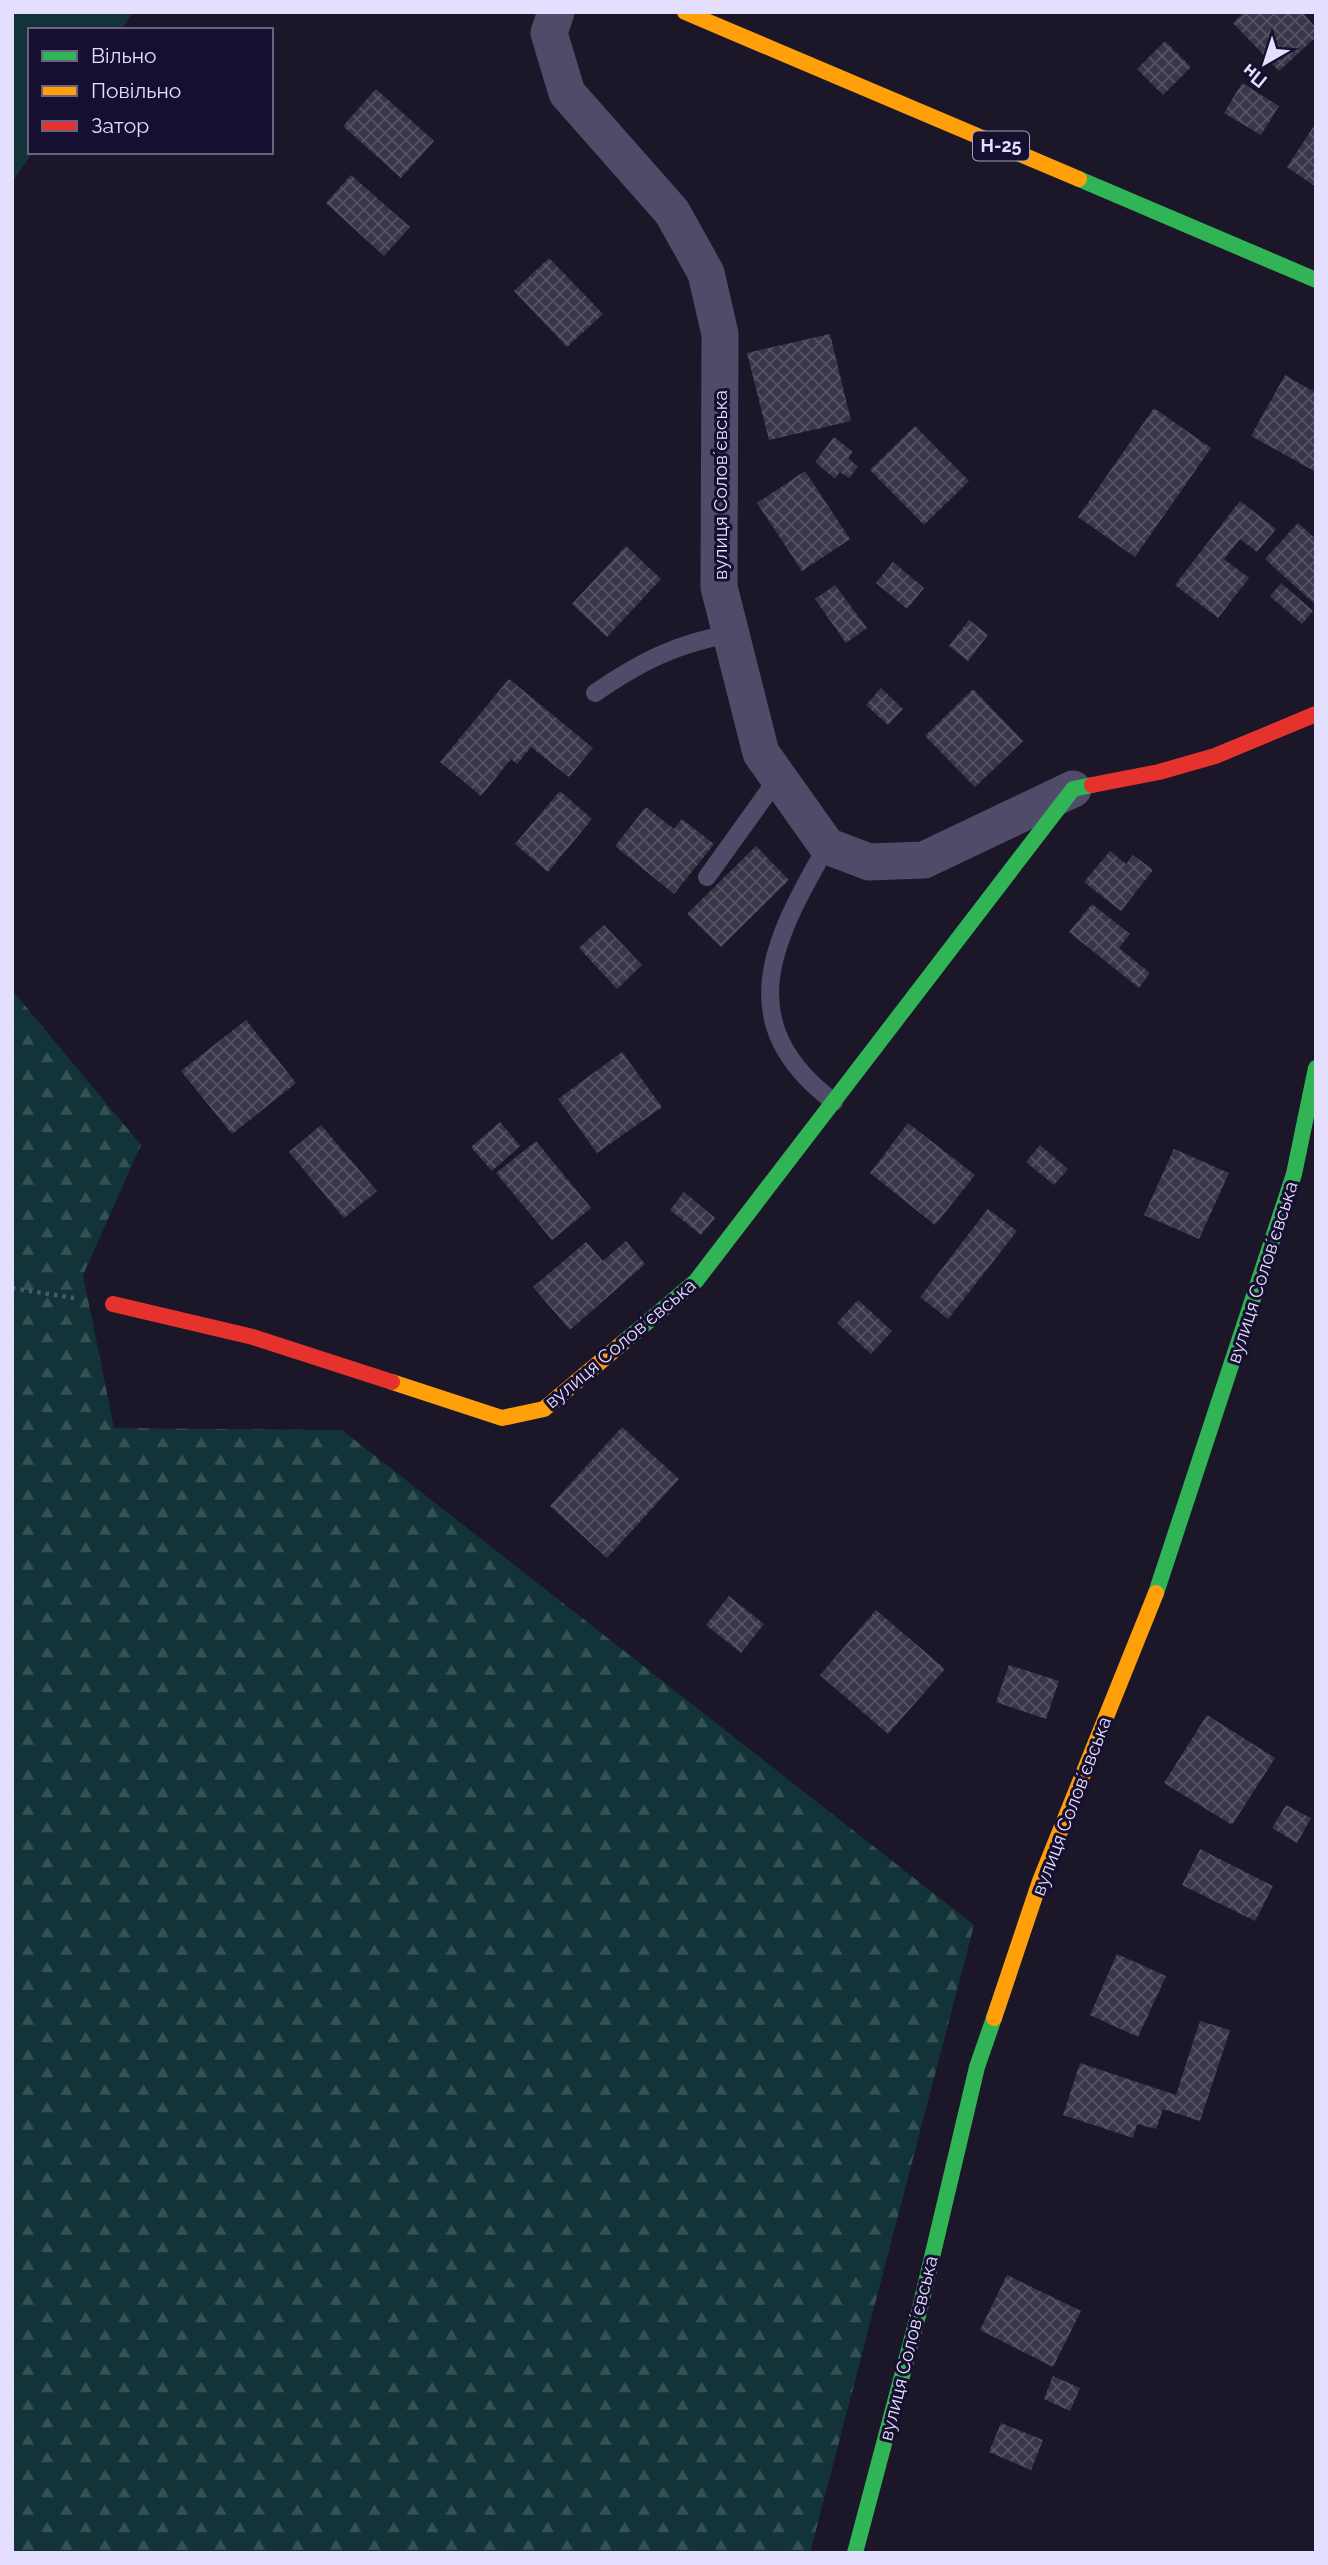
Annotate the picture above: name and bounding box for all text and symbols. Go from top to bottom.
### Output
legend [28,28,273,154]
north arrow [1230,28,1300,98]
text: Вільно [91,43,157,68]
text: Пн [1238,60,1271,93]
text: Повільно [91,78,181,103]
text: Затор [91,113,149,138]
road number: Н-25 [973,132,1029,160]
street label: вулиця Соловʼєвська [709,390,731,580]
street label: вулиця Соловʼєвська [1222,1178,1302,1366]
street label: вулиця Соловʼєвська [540,1274,700,1412]
street label: вулиця Соловʼєвська [1027,1713,1115,1899]
street label: вулиця Соловʼєвська [874,2253,942,2443]

